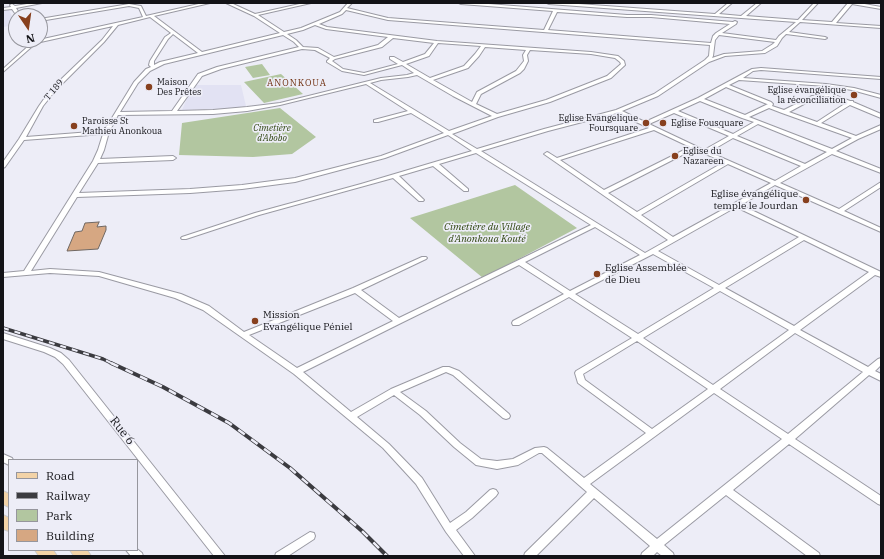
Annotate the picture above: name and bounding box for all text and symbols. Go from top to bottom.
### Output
north arrow [8,8,48,48]
text: N [25,31,36,47]
street label: T 189 [42,77,66,103]
place label: Maison Des Prêtes [157,77,201,98]
district label: ANONKOUA [267,78,327,88]
marker: Maison Des Prêtes [144,82,154,92]
place label: Eglise évangélique la réconciliation [767,85,846,106]
marker: Eglise évangélique la réconciliation [849,90,859,100]
place label: Eglise Evangelique Foursquare [559,113,638,134]
place label: Paroisse St Mathieu Anonkoua [82,116,162,137]
marker: Eglise Evangelique Foursquare [641,118,651,128]
marker: Eglise Fousquare [658,118,668,128]
place label: Eglise Fousquare [671,118,743,128]
marker: Paroisse St Mathieu Anonkoua [69,121,79,131]
park label: Cimetière d'Abobo [253,123,291,144]
place label: Eglise du Nazareen [683,146,724,167]
marker: Eglise du Nazareen [670,151,680,161]
place label: Eglise évangélique temple le Jourdan [711,188,798,212]
marker: Eglise évangélique temple le Jourdan [801,195,811,205]
park label: Cimetière du Village d'Anonkoua Kouté [444,221,530,244]
place label: Eglise Assemblée de Dieu [605,262,687,286]
marker: Eglise Assemblée de Dieu [592,269,602,279]
place label: Mission Evangélique Péniel [263,309,352,332]
marker: Mission Evangélique Péniel [250,316,260,326]
street label: Rue 6 [107,414,137,448]
legend [8,459,138,551]
text: Road [46,468,75,483]
text: Railway [46,488,90,503]
text: Park [46,508,72,523]
text: Building [46,528,94,543]

